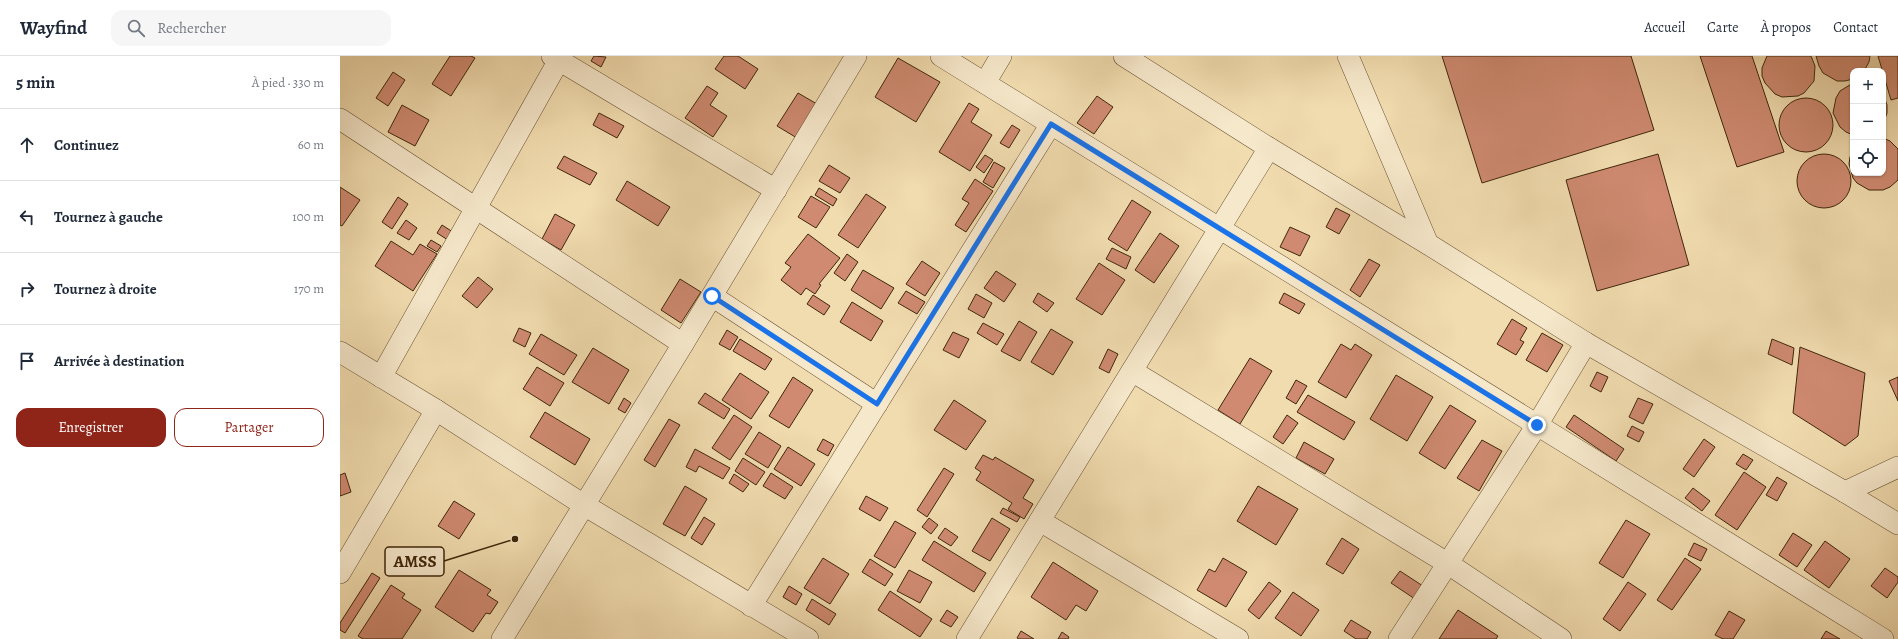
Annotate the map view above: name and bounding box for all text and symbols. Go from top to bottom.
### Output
search box [111,10,391,46]
text: Wayfind [20,15,87,41]
icon: search [125,17,147,39]
text: Rechercher [157,18,226,38]
text: Accueil [1644,18,1685,37]
text: Carte [1707,18,1739,37]
text: À propos [1761,18,1811,37]
text: Contact [1833,18,1878,37]
map controls [1850,68,1886,176]
button: + [1850,68,1886,104]
text: 5 min [16,71,55,94]
text: À pied · 330 m [252,74,324,91]
button: − [1850,104,1886,140]
icon: ahead [16,134,38,156]
text: Continuez [54,135,119,155]
text: 60 m [298,136,324,153]
button: locate [1850,140,1886,176]
icon: left [16,206,38,228]
text: Tournez à gauche [54,207,163,227]
text: 100 m [292,208,324,225]
icon: right [16,278,38,300]
text: Tournez à droite [54,279,157,299]
text: 170 m [294,280,324,297]
route start [703,287,721,305]
icon: arrive [16,350,38,372]
text: Arrivée à destination [54,351,185,371]
button: Enregistrer [16,408,166,447]
button: Partager [174,408,324,447]
route end [1528,416,1546,434]
callout: AMSS [385,547,444,576]
text: AMSS [392,550,437,573]

